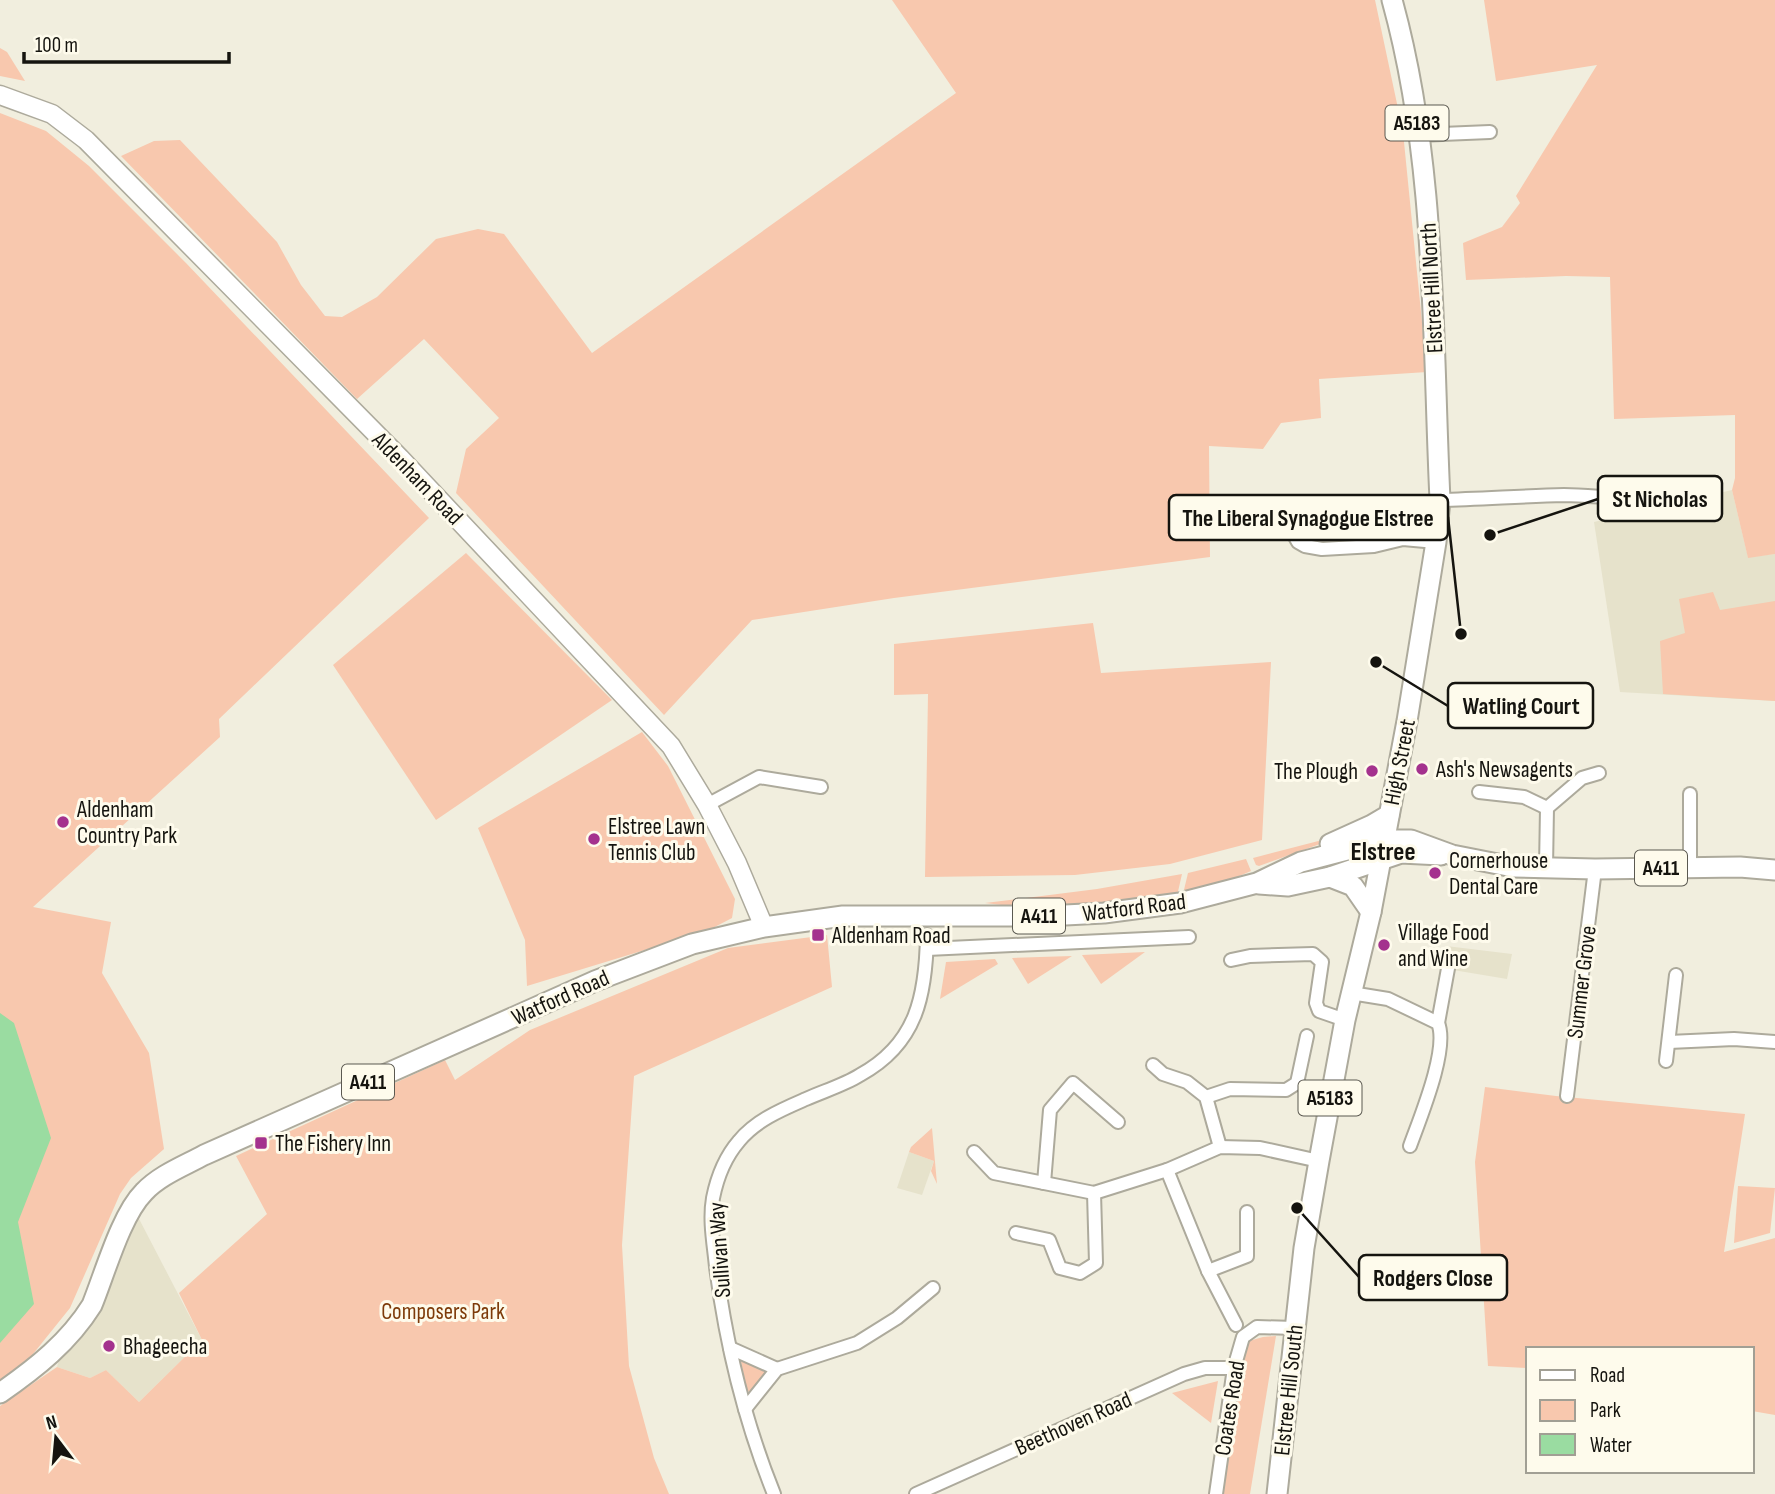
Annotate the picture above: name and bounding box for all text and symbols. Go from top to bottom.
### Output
scale bar [24,21,229,65]
text: 100 m [35,33,78,58]
road number: A5183 [1386,106,1448,140]
street label: Elstree Hill North [1415,222,1449,354]
street label: Aldenham Road [365,426,469,531]
callout: St Nicholas [1598,476,1722,521]
text: St Nicholas [1612,485,1708,514]
callout: The Liberal Synagogue Elstree [1169,495,1448,540]
text: The Liberal Synagogue Elstree [1182,504,1434,533]
callout: Watling Court [1448,683,1593,728]
text: Watling Court [1462,692,1580,721]
street label: High Street [1378,717,1422,808]
place label: Ash's Newsagents [1435,756,1573,784]
place label: The Plough [1274,758,1358,786]
marker: Ash's Newsagents [1414,761,1430,777]
marker: The Plough [1364,763,1380,779]
place label: Aldenham Country Park [76,796,177,850]
place label: Elstree Lawn Tennis Club [608,813,705,867]
marker: Aldenham Country Park [55,814,71,830]
marker: Elstree Lawn Tennis Club [586,831,602,847]
district label: Elstree [1350,837,1416,868]
place label: Cornerhouse Dental Care [1449,847,1548,901]
road number: A411 [1635,850,1687,886]
marker: Cornerhouse Dental Care [1427,865,1443,881]
street label: Watford Road [1081,888,1187,928]
road number: A411 [1013,898,1065,934]
place label: Village Food and Wine [1398,919,1489,973]
place label: Aldenham Road [831,922,951,950]
street label: Summer Grove [1561,924,1603,1040]
marker: Aldenham Road [810,927,826,943]
marker: Village Food and Wine [1376,937,1392,953]
street label: Watford Road [507,964,613,1032]
road number: A411 [342,1064,394,1100]
road number: A5183 [1298,1080,1362,1116]
place label: The Fishery Inn [275,1130,391,1158]
marker: The Fishery Inn [253,1135,269,1151]
street label: Sullivan Way [703,1201,737,1299]
callout: Rodgers Close [1359,1255,1507,1300]
text: Rodgers Close [1373,1264,1493,1293]
park label: Composers Park [381,1298,505,1326]
street label: Elstree Hill South [1268,1323,1310,1457]
place label: Bhageecha [123,1333,207,1361]
marker: Bhageecha [101,1338,117,1354]
legend [1526,1347,1754,1473]
street label: Coates Road [1209,1359,1251,1458]
text: Road [1590,1363,1625,1388]
street label: Beethoven Road [1011,1386,1136,1462]
text: Park [1590,1398,1621,1423]
north arrow [21,1403,91,1473]
text: N [44,1411,60,1436]
text: Water [1590,1433,1632,1458]

